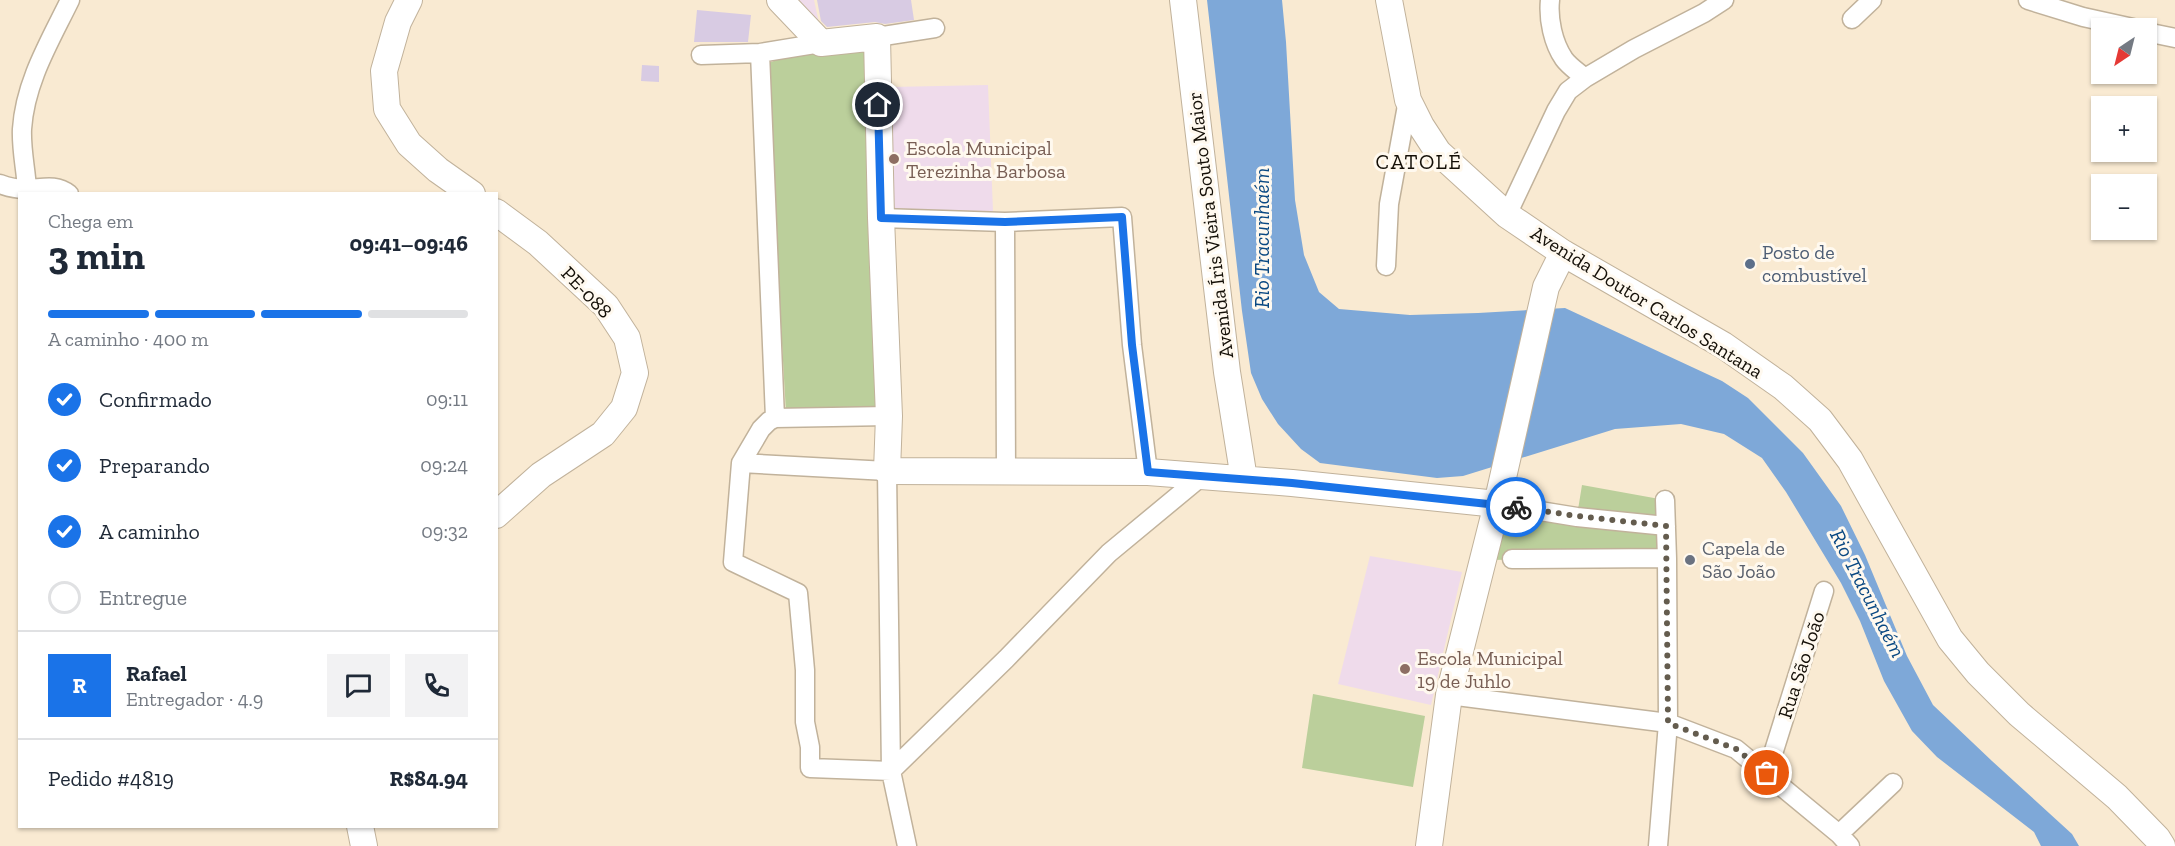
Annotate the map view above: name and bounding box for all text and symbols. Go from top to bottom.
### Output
north arrow [2091,18,2157,84]
map controls [2091,18,2157,240]
pin [852,79,903,130]
icon: home [861,88,894,121]
street label: Avenida Íris Vieira Souto Maior [1182,91,1238,359]
button: + [2091,96,2157,162]
place label: Escola Municipal Terezinha Barbosa [906,136,1066,183]
district label: CATOLÉ [1376,149,1462,174]
marker: Escola Municipal Terezinha Barbosa [887,152,901,166]
water label: Rio Tracunhaém [1249,168,1274,308]
button: − [2091,174,2157,240]
text: Chega em [48,209,133,233]
street label: Avenida Doutor Carlos Santana [1527,221,1768,384]
text: 09:41–09:46 [349,230,468,257]
text: 3 min [48,232,145,279]
place label: Posto de combustível [1762,240,1867,287]
marker: Posto de combustível [1743,257,1757,271]
street label: PE-088 [557,261,617,323]
text: A caminho · 400 m [48,327,209,351]
icon: check [48,383,81,416]
text: Confirmado [99,386,212,413]
text: 09:11 [426,387,468,411]
icon: check [48,449,81,482]
text: Preparando [99,452,210,479]
text: 09:24 [420,453,468,477]
courier [1486,477,1546,537]
icon: bike [1500,491,1533,524]
icon: check [48,515,81,548]
text: A caminho [99,518,200,545]
text: 09:32 [421,519,468,543]
water label: Rio Tracunhaém [1825,525,1911,661]
place label: Capela de São João [1702,536,1785,583]
marker: Capela de São João [1683,553,1697,567]
text: Entregue [99,584,187,611]
street label: Rua São João [1772,608,1830,722]
place label: Escola Municipal 19 de Juhlo [1417,646,1563,693]
button: chat [327,654,390,717]
button: phone [405,654,468,717]
text: Rafael [126,660,187,687]
marker: Escola Municipal 19 de Juhlo [1398,662,1412,676]
text: R [72,672,87,699]
text: Entregador · 4.9 [126,687,263,711]
pin [1741,747,1792,798]
icon: bag [1750,756,1783,789]
text: Pedido #4819 [48,765,174,792]
text: R$84.94 [389,765,468,792]

